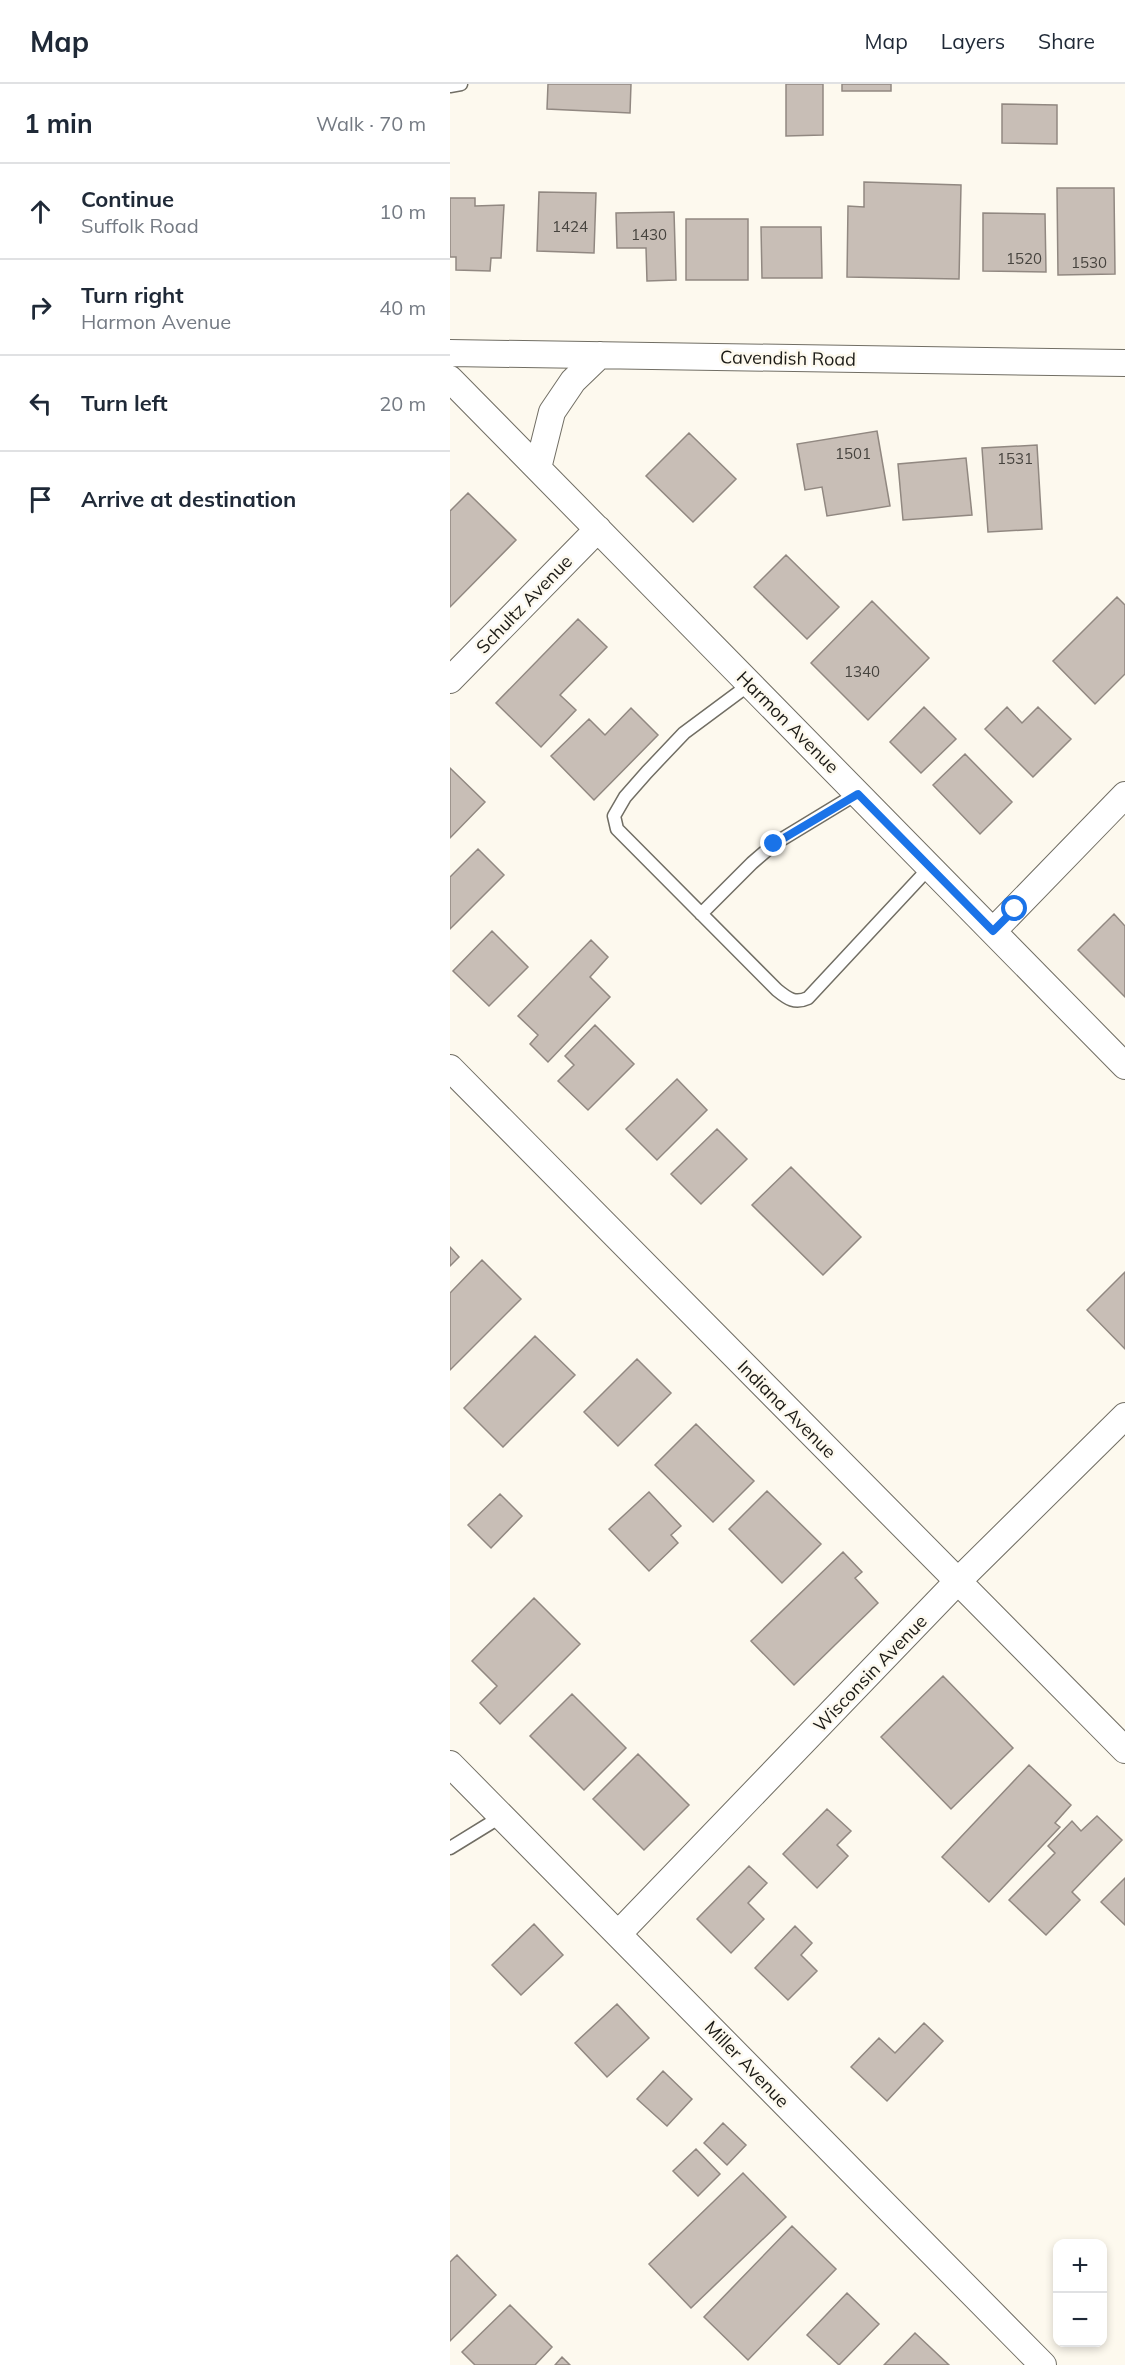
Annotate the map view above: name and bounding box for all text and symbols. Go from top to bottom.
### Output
text: Map [30,24,89,59]
text: Map [865,28,908,54]
text: Layers [941,28,1005,54]
text: Share [1038,28,1095,54]
text: 1 min [24,107,93,140]
text: Walk · 70 m [316,111,426,136]
text: Continue [81,185,174,213]
icon: ahead [24,195,57,228]
text: 10 m [379,199,426,224]
text: Suffolk Road [81,213,199,238]
house number: 1424 [552,217,588,236]
house number: 1430 [631,225,667,244]
house number: 1520 [1006,249,1042,268]
house number: 1530 [1071,253,1107,272]
text: Turn right [81,281,184,309]
icon: right [24,291,57,324]
text: 40 m [379,295,426,320]
text: Harmon Avenue [81,309,231,334]
street label: Cavendish Road [720,345,856,371]
icon: left [24,387,57,420]
text: Turn left [81,389,168,417]
text: 20 m [379,391,426,416]
house number: 1501 [835,444,871,463]
house number: 1531 [997,449,1033,468]
icon: arrive [24,483,57,516]
text: Arrive at destination [81,485,296,513]
street label: Schultz Avenue [471,550,577,658]
house number: 1340 [844,662,880,681]
street label: Harmon Avenue [732,666,844,778]
route end [760,830,786,856]
route start [1001,895,1027,921]
street label: Indiana Avenue [733,1355,841,1463]
street label: Wisconsin Avenue [808,1610,932,1736]
street label: Miller Avenue [700,2016,794,2112]
map controls [1053,2239,1107,2347]
button: + [1053,2239,1107,2293]
button: − [1053,2293,1107,2347]

